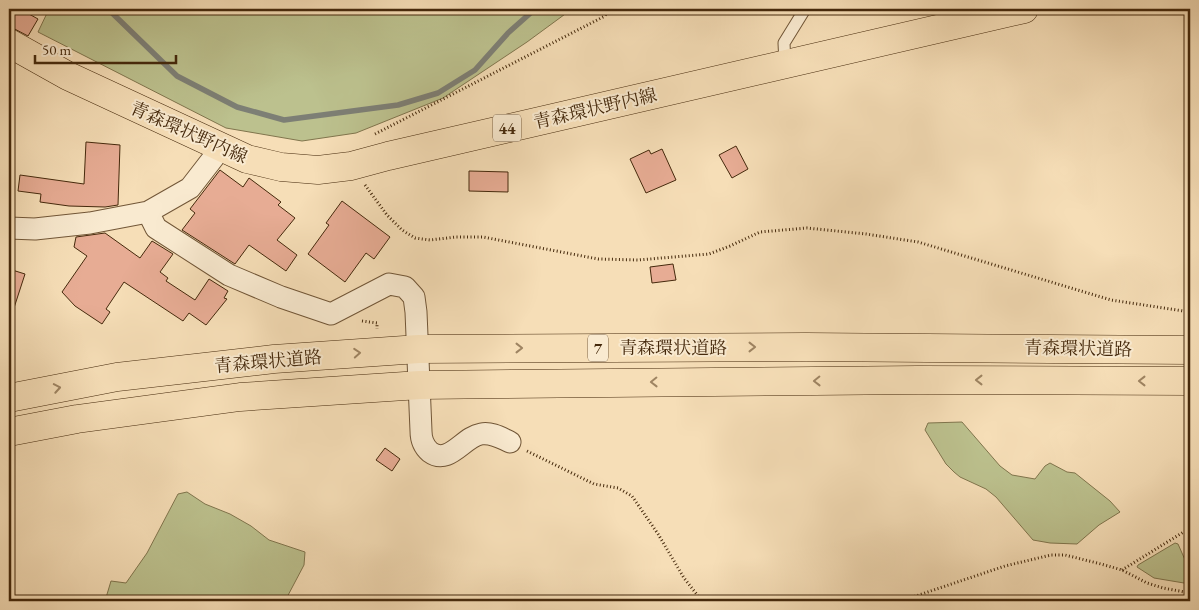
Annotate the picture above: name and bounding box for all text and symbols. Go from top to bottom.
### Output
scale bar [35,32,176,64]
text: 50 m [42,40,71,59]
street label: 青森環状野内線 [531,83,659,133]
street label: 青森環状野内線 [127,96,251,168]
road number: 44 [493,115,521,142]
road number: 7 [588,334,608,362]
street label: 青森環状道路 [619,336,727,359]
street label: 青森環状道路 [1024,336,1132,360]
one-way arrow [748,342,756,352]
one-way arrow [516,343,523,353]
street label: 青森環状道路 [213,345,323,377]
one-way arrow [353,348,361,359]
one-way arrow [975,375,982,385]
one-way arrow [812,376,820,386]
one-way arrow [1137,376,1145,386]
one-way arrow [650,377,658,388]
one-way arrow [52,384,61,394]

